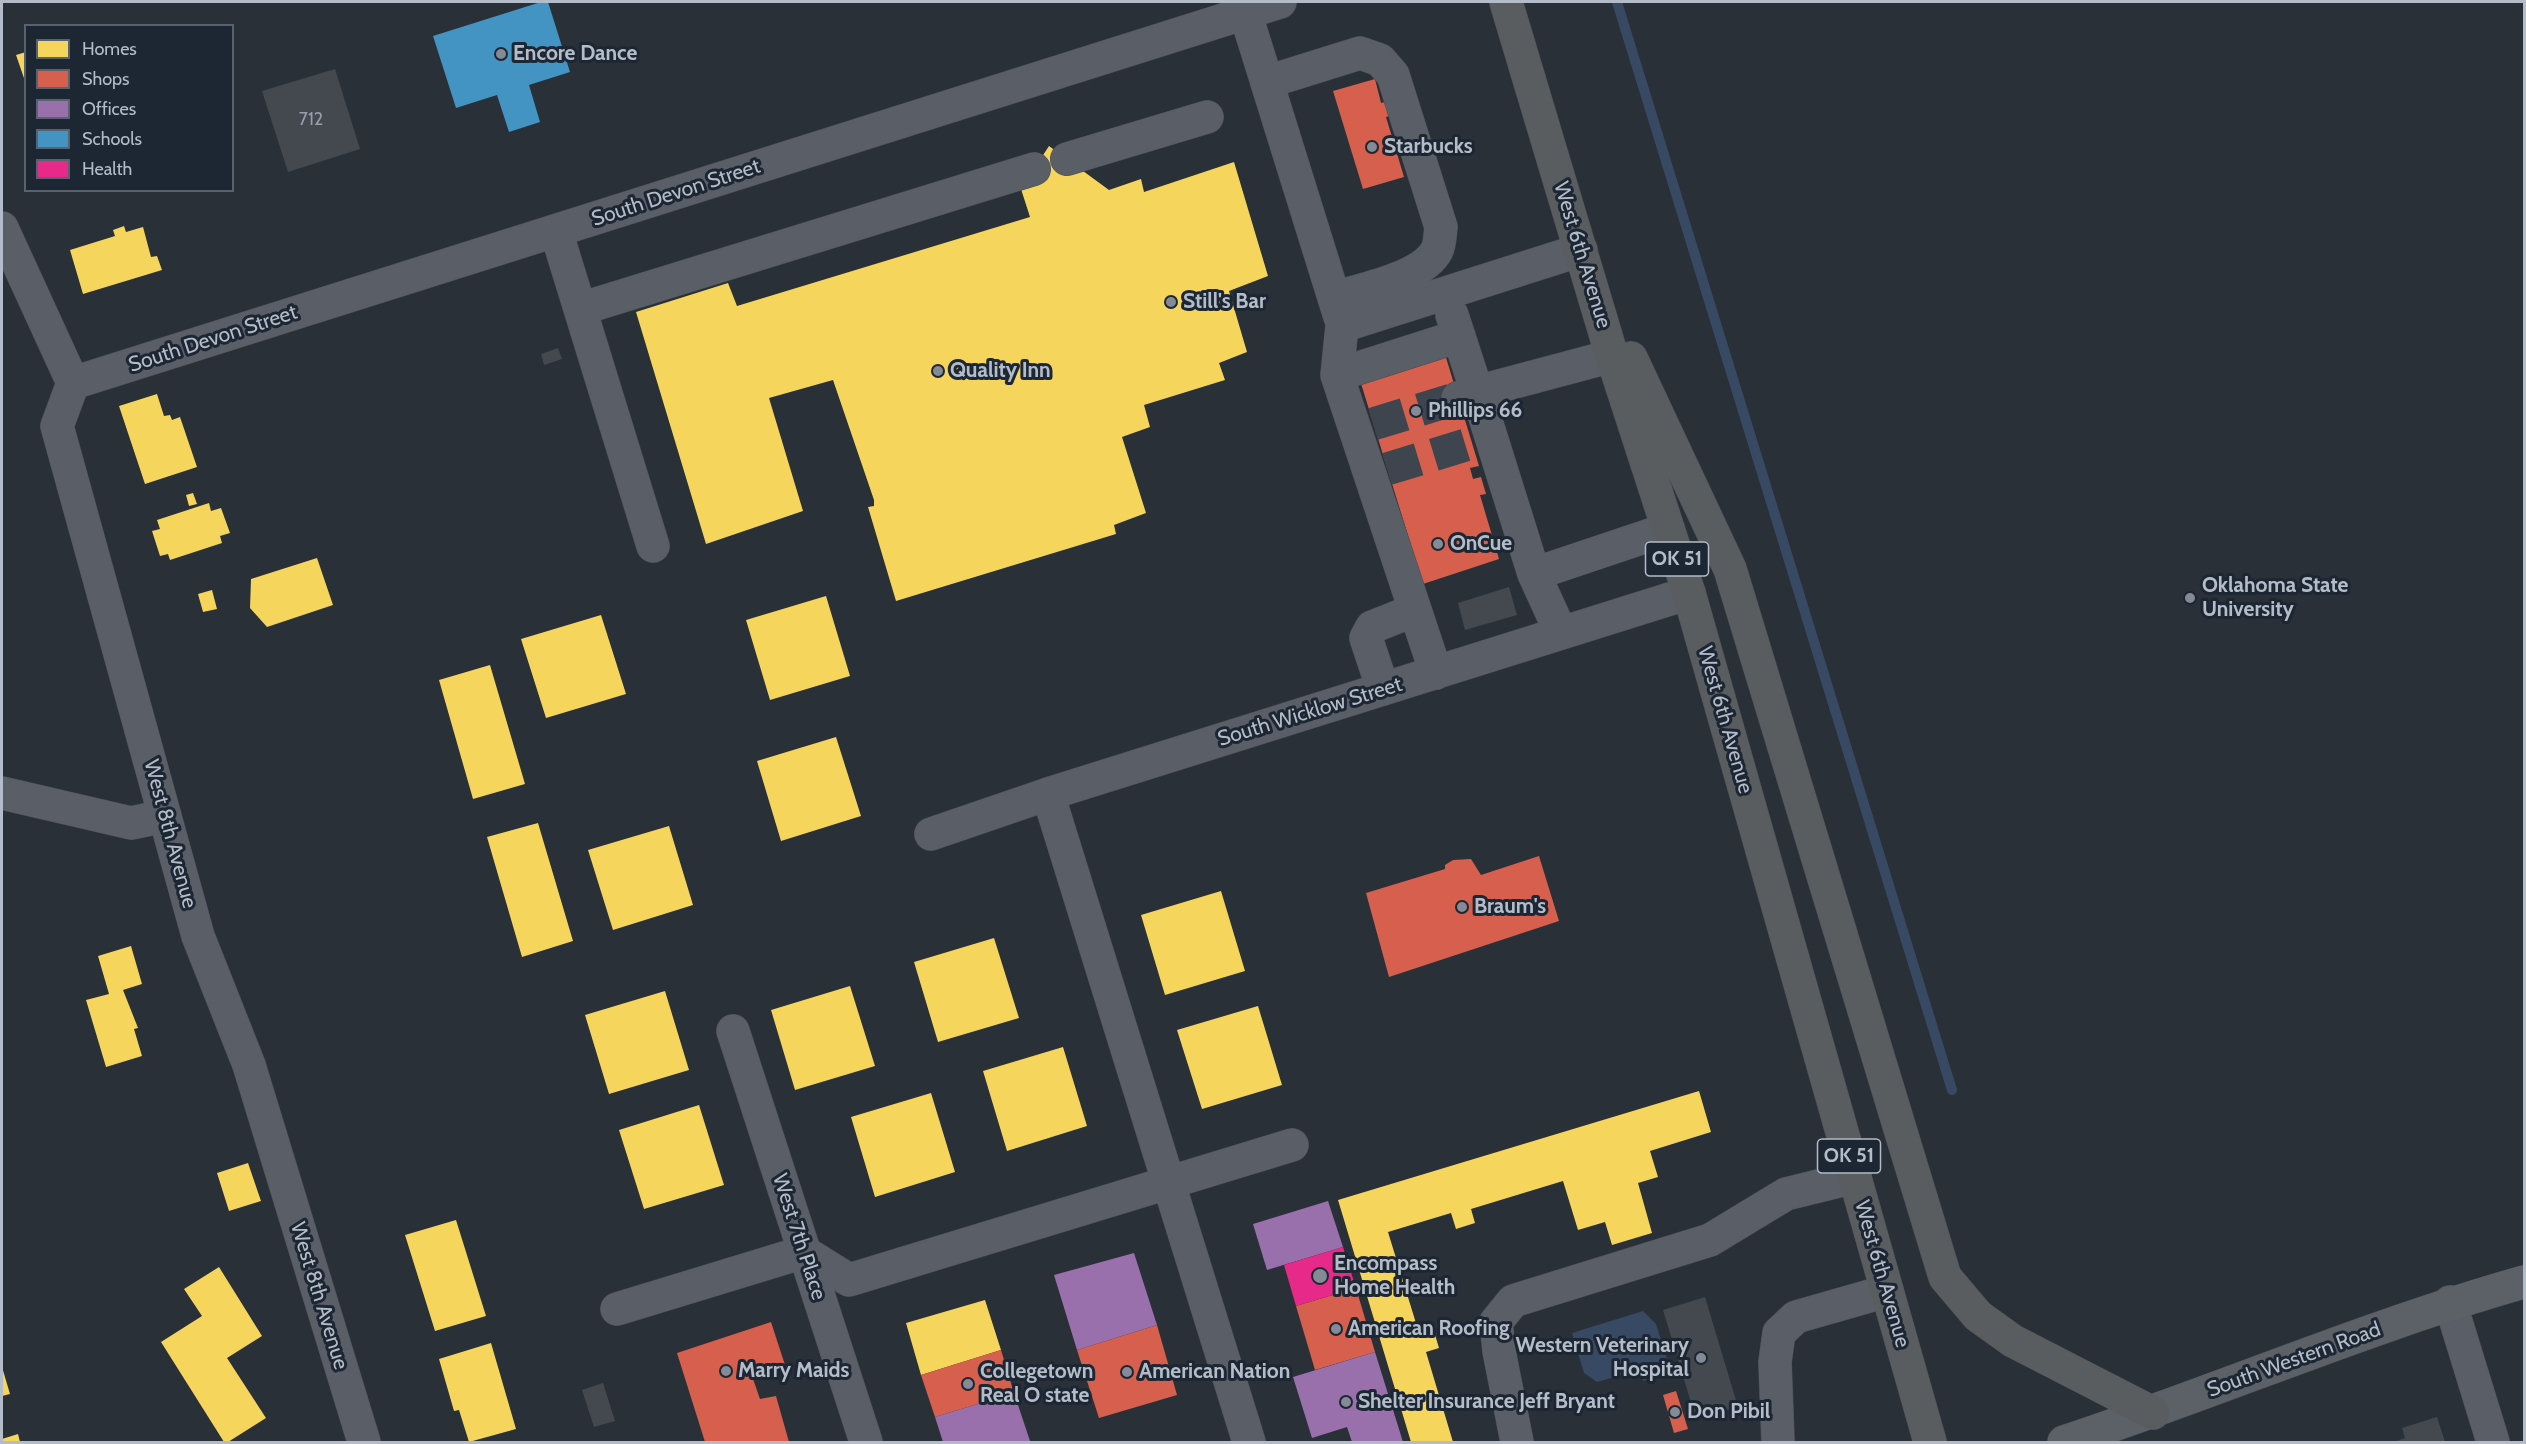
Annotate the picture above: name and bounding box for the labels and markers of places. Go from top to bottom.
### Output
place label: Encore Dance [513,41,637,67]
marker: Encore Dance [494,47,508,61]
place label: Starbucks [1384,134,1473,160]
marker: Starbucks [1365,140,1379,154]
place label: Still's Bar [1183,289,1266,315]
marker: Still's Bar [1164,295,1178,309]
place label: Quality Inn [950,358,1051,384]
marker: Quality Inn [931,364,945,378]
place label: Phillips 66 [1428,398,1522,424]
marker: Phillips 66 [1409,404,1423,418]
place label: OnCue [1450,531,1512,557]
marker: OnCue [1431,537,1445,551]
place label: Oklahoma State University [2202,573,2348,623]
marker: Oklahoma State University [2183,591,2197,605]
place label: Braum's [1474,894,1546,920]
marker: Braum's [1455,900,1469,914]
place label: Encompass Home Health [1334,1251,1455,1301]
marker: Encompass Home Health [1311,1267,1329,1285]
place label: American Roofing [1348,1316,1510,1342]
marker: American Roofing [1329,1322,1343,1336]
place label: Western Veterinary Hospital [1516,1333,1689,1383]
marker: Western Veterinary Hospital [1694,1351,1708,1365]
place label: Marry Maids [738,1358,849,1384]
place label: Collegetown Real O state [980,1359,1093,1409]
place label: American Nation [1139,1359,1290,1385]
marker: Marry Maids [719,1364,733,1378]
marker: American Nation [1120,1365,1134,1379]
marker: Collegetown Real O state [961,1377,975,1391]
place label: Shelter Insurance Jeff Bryant [1358,1389,1615,1415]
marker: Shelter Insurance Jeff Bryant [1339,1395,1353,1409]
place label: Don Pibil [1687,1399,1770,1425]
marker: Don Pibil [1668,1405,1682,1419]

